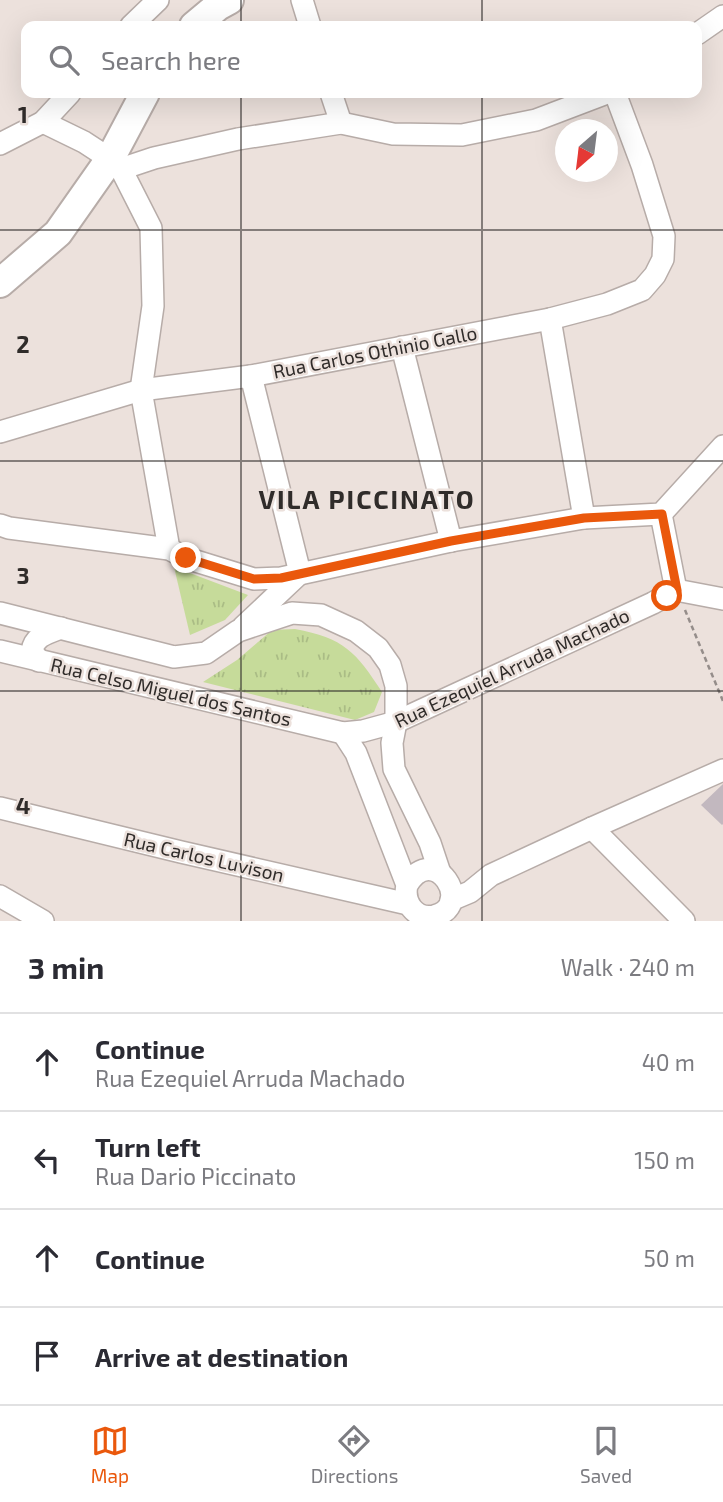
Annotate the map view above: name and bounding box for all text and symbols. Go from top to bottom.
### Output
search box [21,21,702,98]
icon: search [45,41,83,79]
text: Search here [101,44,241,75]
text: 1 [18,100,28,128]
north arrow [555,119,618,182]
street label: Rua Carlos Othinio Gallo [271,320,479,383]
text: 2 [16,330,30,358]
district label: VILA PICCINATO [258,483,476,514]
route end [170,542,201,573]
text: 3 [16,561,30,589]
route start [651,580,682,611]
street label: Rua Ezequiel Arruda Machado [391,603,633,732]
street label: Rua Celso Miguel dos Santos [48,653,294,730]
text: 4 [16,791,30,819]
street label: Rua Carlos Luvison [122,827,286,886]
text: 3 min [28,949,104,985]
text: Walk · 240 m [561,953,695,981]
text: Continue [95,1033,205,1064]
icon: ahead [28,1043,66,1081]
text: 40 m [642,1048,695,1076]
text: Rua Ezequiel Arruda Machado [95,1064,405,1092]
text: Turn left [95,1131,201,1162]
icon: left [28,1141,66,1179]
text: 150 m [634,1146,695,1174]
text: Rua Dario Piccinato [95,1162,296,1190]
icon: ahead [28,1239,66,1277]
text: Continue [95,1243,205,1274]
text: 50 m [644,1244,695,1272]
icon: arrive [28,1337,66,1375]
text: Arrive at destination [95,1341,348,1372]
tab: Map [91,1422,129,1487]
tab: Directions [311,1422,398,1487]
tab: Saved [580,1422,632,1487]

